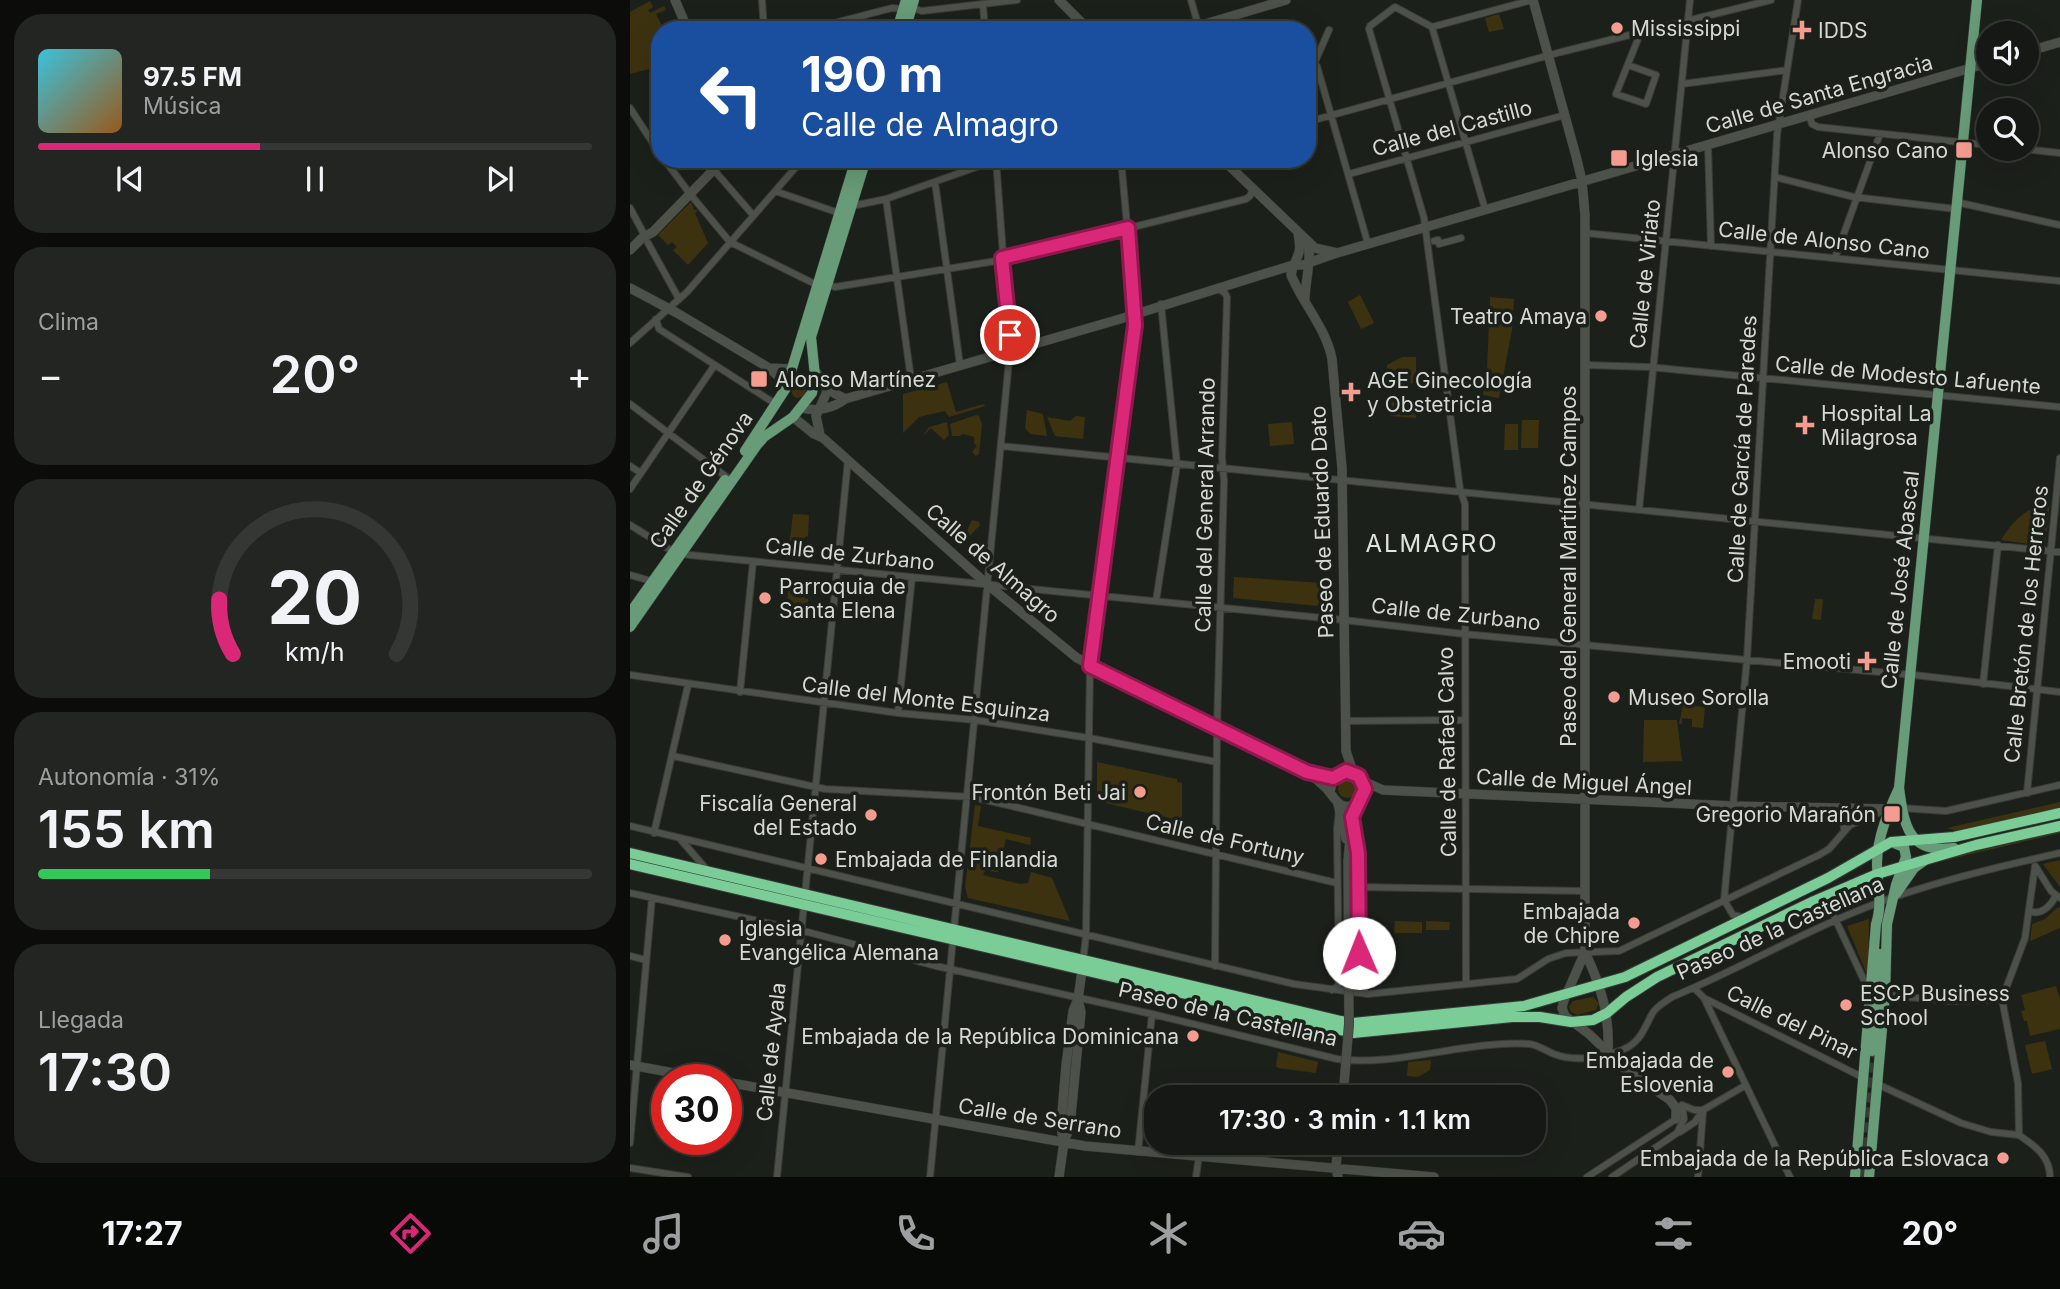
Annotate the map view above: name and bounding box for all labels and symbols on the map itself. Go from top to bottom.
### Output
place label: Mississippi [1631,16,1740,41]
place label: IDDS [1818,18,1867,43]
marker: Mississippi [1609,20,1625,36]
marker: IDDS [1792,20,1812,40]
street label: Calle de Santa Engracia [1702,50,1936,138]
street label: Calle del Castillo [1369,95,1535,161]
place label: Alonso Cano [1822,138,1948,163]
marker: Alonso Cano [1954,140,1974,160]
place label: Iglesia [1635,146,1699,171]
marker: Iglesia [1609,148,1629,168]
street label: Calle de Viriato [1625,198,1665,350]
street label: Calle de Alonso Cano [1717,216,1931,264]
place label: Teatro Amaya [1450,304,1587,329]
pin [980,305,1040,365]
marker: Teatro Amaya [1593,308,1609,324]
street label: Calle de García de Paredes [1722,314,1762,584]
street label: Calle de Modesto Lafuente [1774,351,2042,399]
place label: Alonso Martínez [775,367,936,392]
place label: AGE Ginecología y Obstetricia [1367,368,1532,417]
marker: Alonso Martínez [749,369,769,389]
street label: Calle del General Arrando [1190,377,1220,633]
marker: AGE Ginecología y Obstetricia [1341,382,1361,402]
street label: Paseo del General Martínez Campos [1556,385,1581,747]
place label: Hospital La Milagrosa [1821,401,1932,450]
street label: Paseo de Eduardo Dato [1305,405,1339,639]
street label: Calle de Génova [644,406,758,554]
marker: Hospital La Milagrosa [1795,415,1815,435]
street label: Calle de José Abascal [1876,469,1924,691]
street label: Calle Bretón de los Herreros [1999,484,2053,764]
street label: Calle de Almagro [921,498,1065,628]
district label: ALMAGRO [1365,529,1499,558]
street label: Calle de Zurbano [764,533,936,575]
place label: Parroquia de Santa Elena [779,574,906,623]
marker: Parroquia de Santa Elena [757,590,773,606]
street label: Calle de Zurbano [1370,593,1542,635]
street label: Calle de Rafael Calvo [1433,647,1461,857]
place label: Emooti [1783,649,1851,674]
marker: Emooti [1857,651,1877,671]
street label: Calle del Monte Esquinza [800,671,1052,727]
place label: Museo Sorolla [1628,685,1769,710]
marker: Museo Sorolla [1606,689,1622,705]
street label: Calle de Miguel Ángel [1475,763,1693,800]
place label: Frontón Beti Jai [971,780,1126,805]
marker: Frontón Beti Jai [1132,784,1148,800]
place label: Fiscalía General del Estado [699,791,857,840]
place label: Gregorio Marañón [1695,802,1876,827]
marker: Gregorio Marañón [1882,804,1902,824]
marker: Fiscalía General del Estado [863,807,879,823]
street label: Calle de Fortuny [1143,809,1307,869]
place label: Embajada de Finlandia [835,847,1058,872]
marker: Embajada de Finlandia [813,851,829,867]
street label: Paseo de la Castellana [1673,871,1887,985]
place label: Embajada de Chipre [1523,899,1620,948]
marker: Embajada de Chipre [1626,915,1642,931]
place label: Iglesia Evangélica Alemana [739,916,939,965]
position arrow [1322,916,1396,990]
marker: Iglesia Evangélica Alemana [717,932,733,948]
street label: Paseo de la Castellana [1116,977,1340,1051]
street label: Calle del Pinar [1723,980,1861,1064]
street label: Calle de Ayala [751,981,791,1123]
place label: ESCP Business School [1860,981,2010,1030]
marker: ESCP Business School [1838,997,1854,1013]
place label: Embajada de la República Dominicana [801,1024,1179,1049]
marker: Embajada de la República Dominicana [1185,1028,1201,1044]
place label: Embajada de Eslovenia [1586,1048,1714,1097]
speed limit sign: 30 [651,1064,742,1155]
marker: Embajada de Eslovenia [1720,1064,1736,1080]
street label: Calle de Serrano [957,1093,1123,1143]
place label: Embajada de la República Eslovaca [1640,1146,1989,1171]
marker: Embajada de la República Eslovaca [1995,1150,2011,1166]

